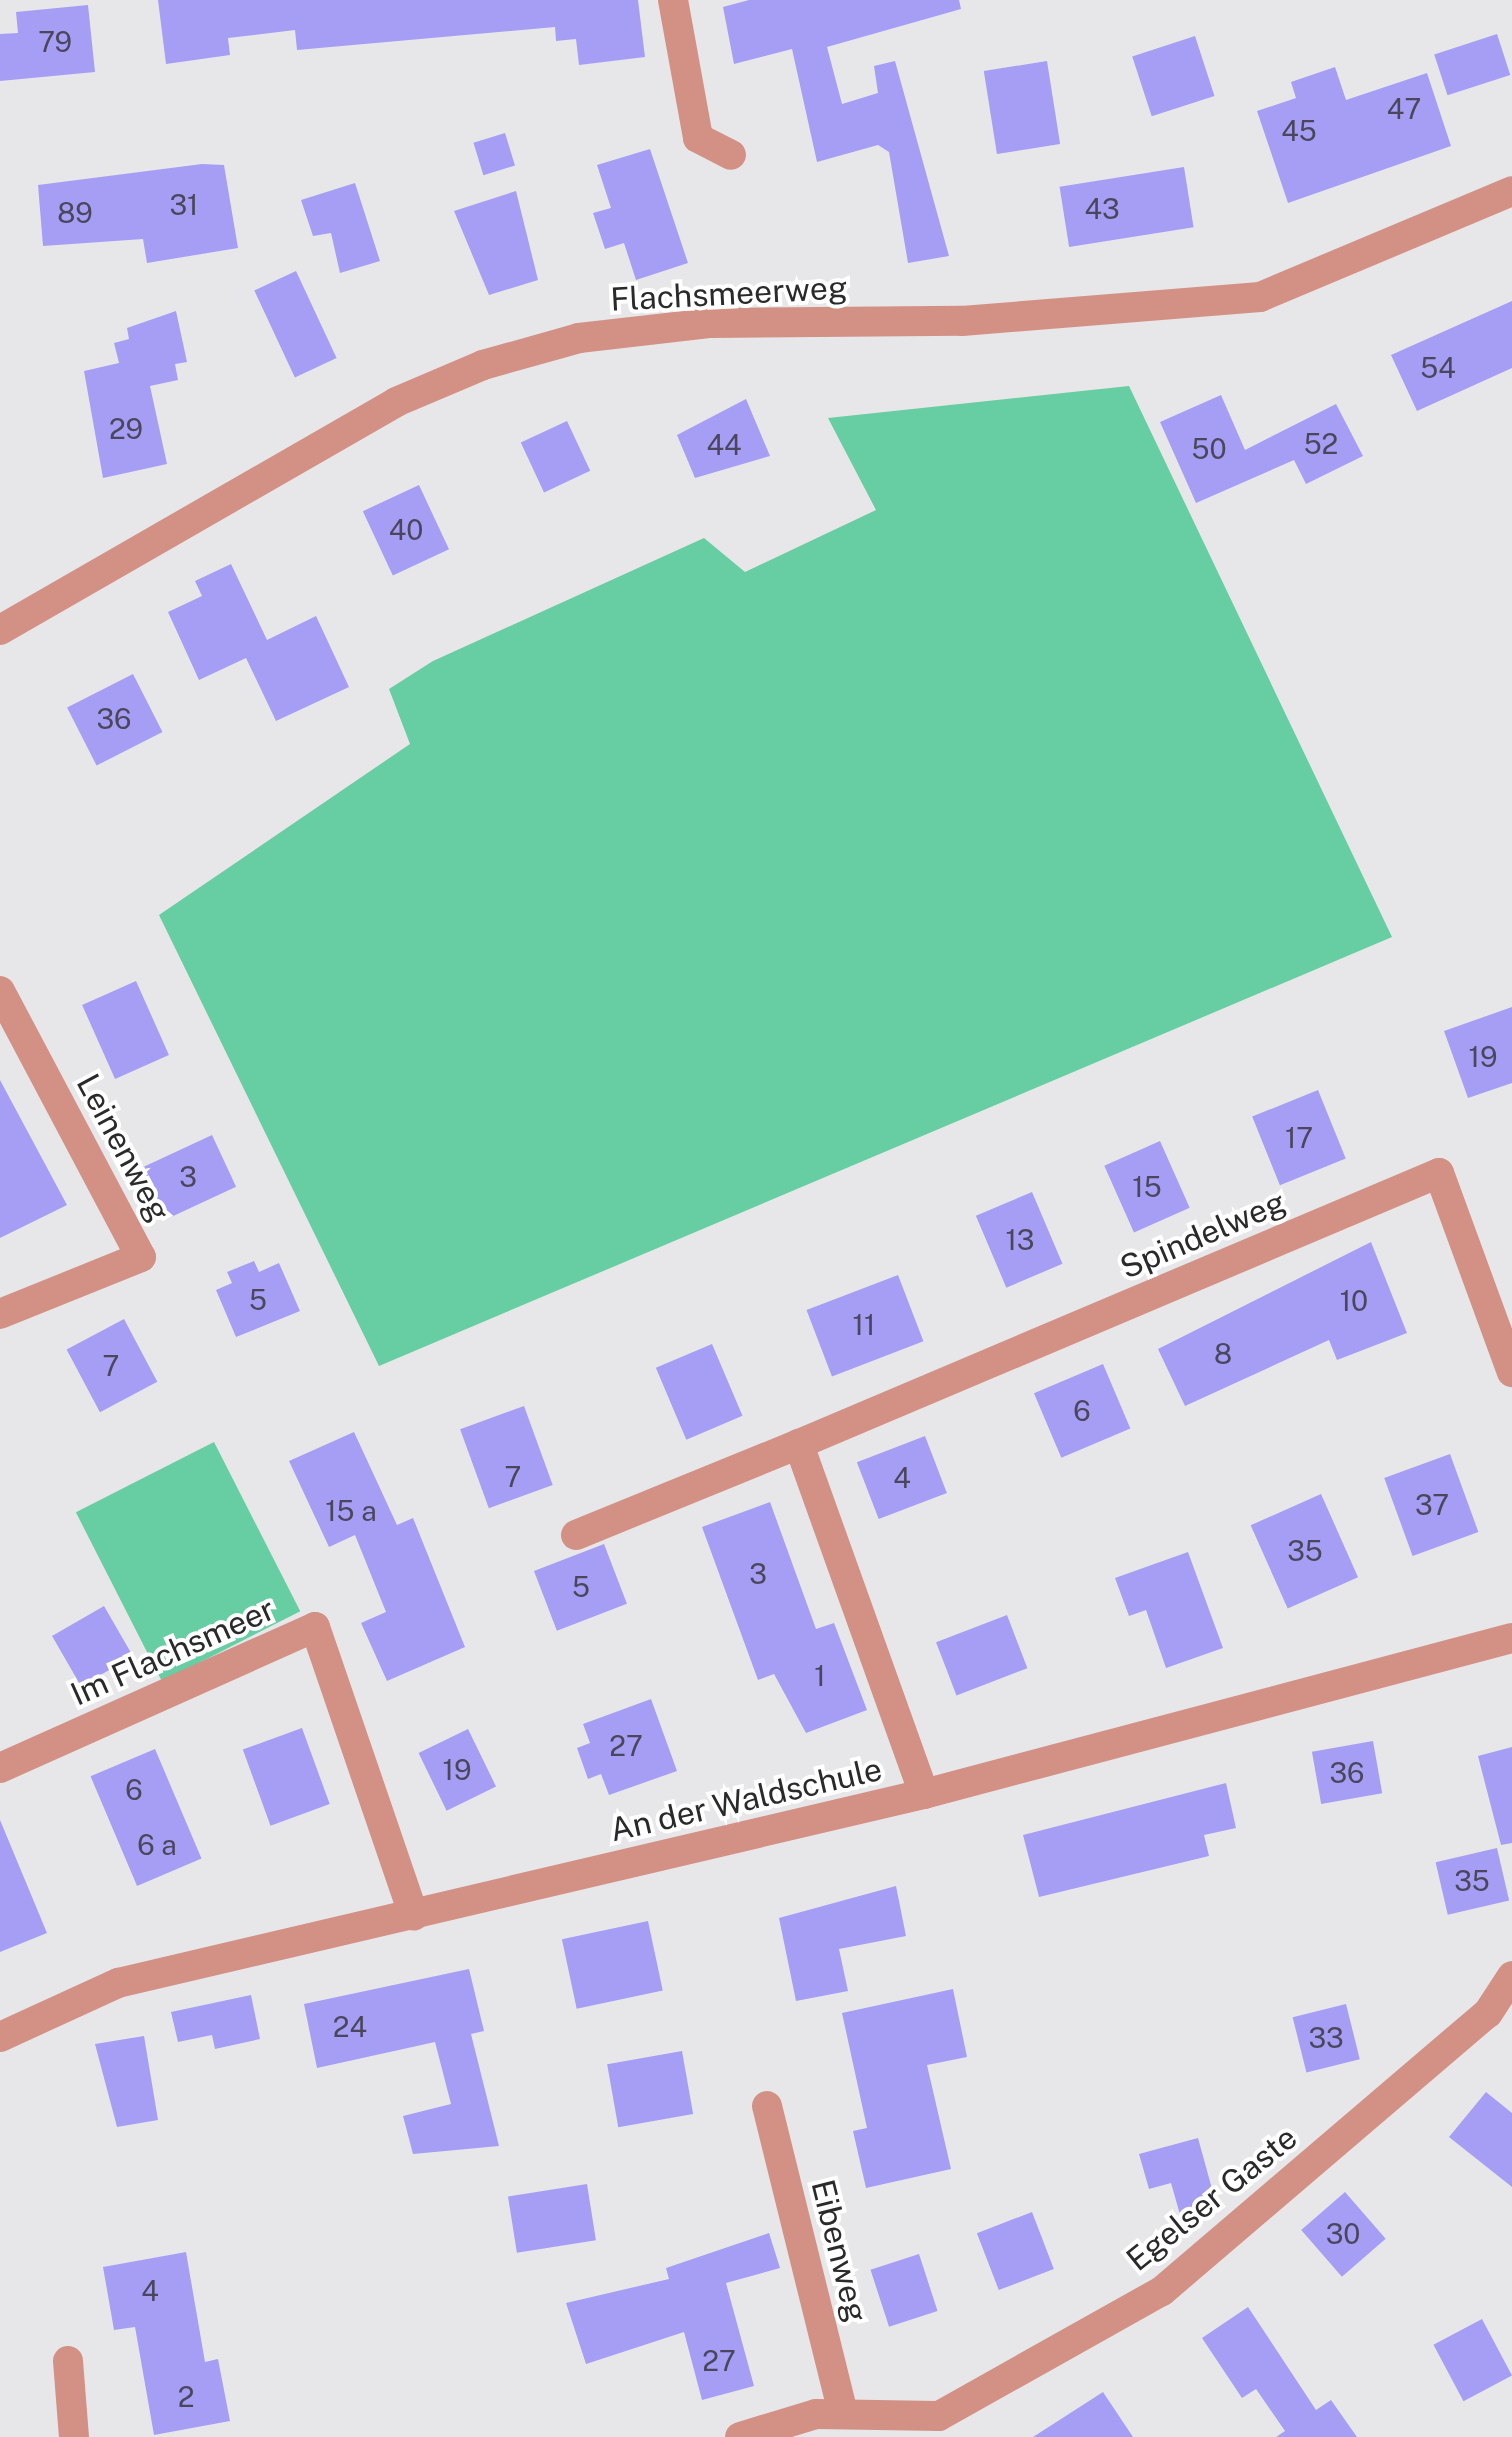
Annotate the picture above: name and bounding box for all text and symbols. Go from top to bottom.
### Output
house number: 79 [38,25,72,59]
house number: 47 [1387,92,1421,126]
house number: 45 [1281,114,1317,148]
house number: 31 [169,188,199,222]
house number: 43 [1084,192,1120,226]
house number: 89 [57,196,93,230]
street label: Flachsmeerweg [609,269,849,319]
house number: 54 [1420,351,1456,385]
house number: 29 [109,412,143,446]
house number: 52 [1304,427,1338,461]
house number: 44 [706,428,742,462]
house number: 50 [1191,432,1227,466]
house number: 40 [389,513,423,547]
house number: 36 [97,702,131,736]
house number: 19 [1469,1040,1497,1074]
street label: Leinenweg [68,1068,178,1228]
house number: 17 [1285,1121,1313,1155]
house number: 3 [179,1160,197,1194]
house number: 15 [1132,1170,1162,1204]
street label: Spindelweg [1115,1183,1291,1287]
house number: 13 [1005,1223,1035,1257]
house number: 5 [249,1283,267,1317]
house number: 10 [1340,1284,1368,1318]
house number: 11 [853,1308,875,1342]
house number: 8 [1214,1337,1232,1371]
house number: 7 [103,1349,119,1383]
house number: 6 [1073,1394,1091,1428]
house number: 7 [505,1460,521,1494]
house number: 4 [893,1461,911,1495]
house number: 37 [1415,1488,1449,1522]
house number: 15 a [325,1494,377,1528]
house number: 35 [1287,1534,1323,1568]
house number: 3 [749,1557,767,1591]
house number: 5 [572,1570,590,1604]
street label: Im Flachsmeer [65,1590,281,1714]
house number: 1 [814,1659,826,1693]
house number: 27 [609,1729,643,1763]
street label: An der Waldschule [606,1750,886,1850]
house number: 19 [443,1753,471,1787]
house number: 36 [1330,1756,1364,1790]
house number: 6 [125,1773,143,1807]
house number: 6 a [137,1828,177,1862]
house number: 35 [1454,1864,1490,1898]
house number: 24 [333,2010,367,2044]
house number: 33 [1308,2021,1344,2055]
street label: Egelser Gaste [1119,2119,1305,2279]
street label: Eibenweg [803,2176,875,2326]
house number: 30 [1326,2217,1360,2251]
house number: 4 [141,2274,159,2308]
house number: 27 [702,2344,736,2378]
house number: 2 [178,2380,194,2414]

